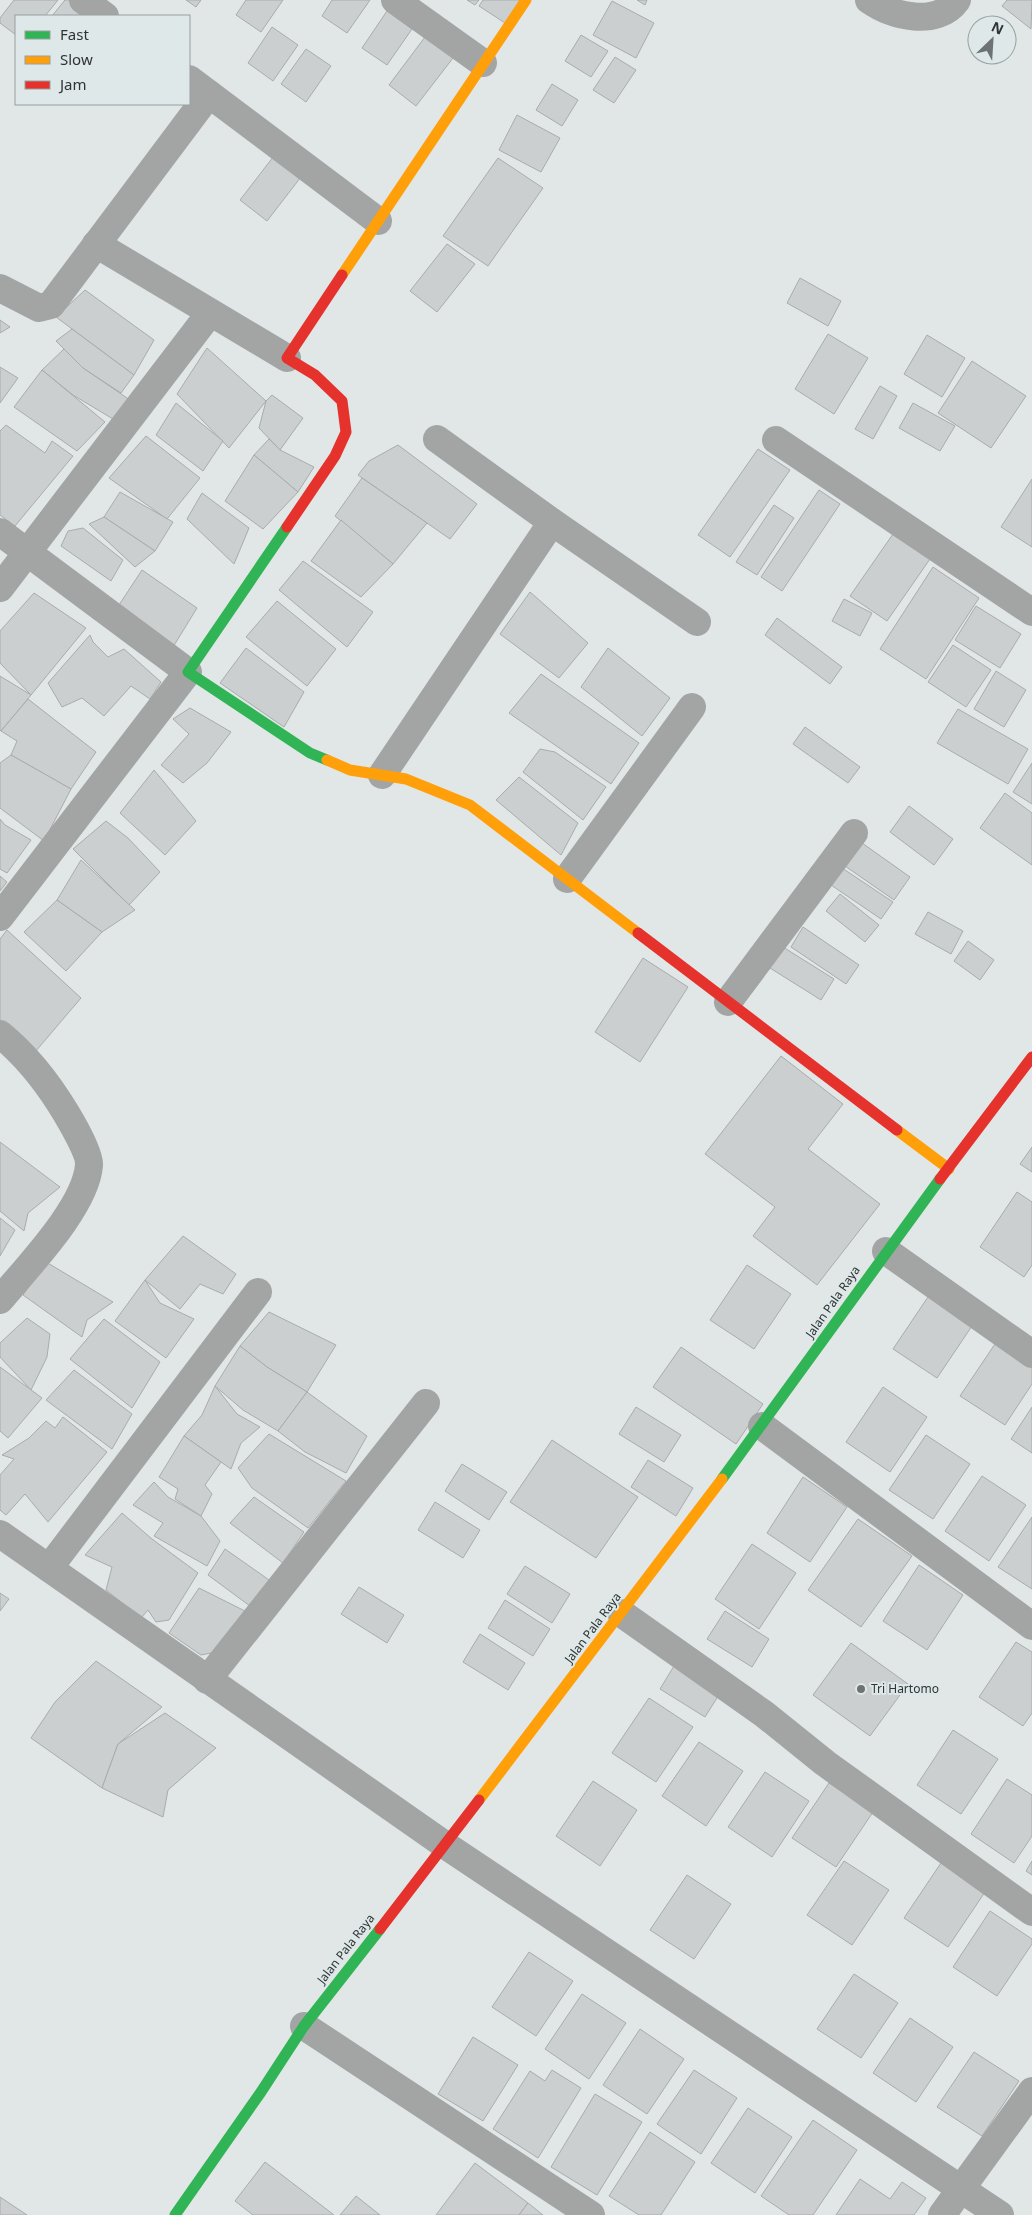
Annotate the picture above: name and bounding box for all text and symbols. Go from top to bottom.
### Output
legend [15,15,190,105]
north arrow [967,15,1017,65]
text: N [989,17,1007,39]
text: Fast [60,24,89,44]
text: Slow [60,49,93,69]
text: Jam [58,74,87,94]
street label: Jalan Pala Raya [801,1262,864,1342]
street label: Jalan Pala Raya [560,1589,625,1667]
place label: Tri Hartomo [871,1680,939,1697]
marker: Tri Hartomo [855,1683,867,1695]
street label: Jalan Pala Raya [312,1910,378,1988]

